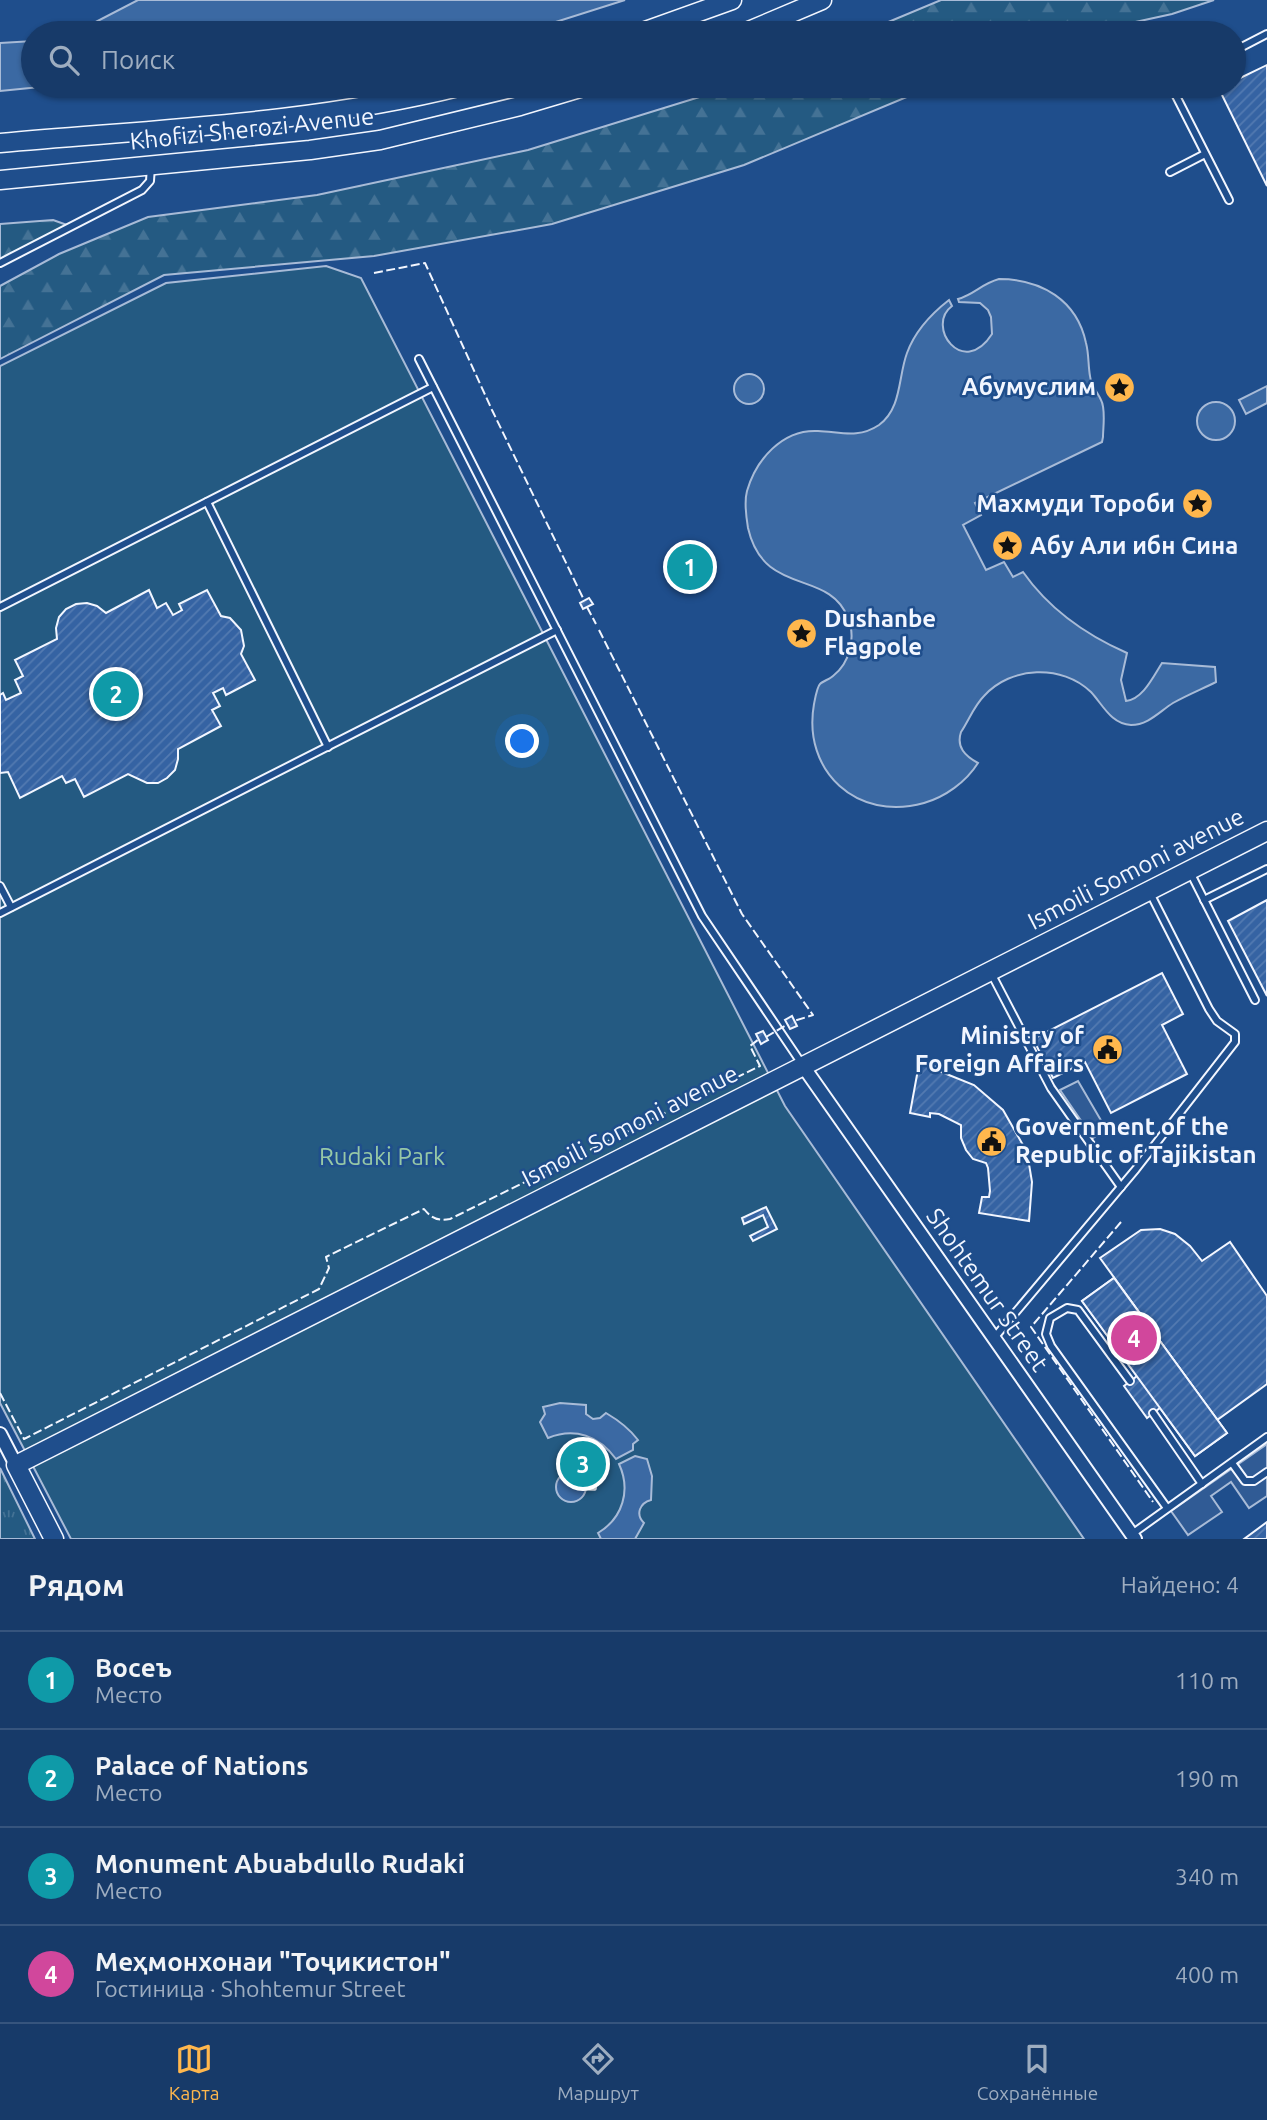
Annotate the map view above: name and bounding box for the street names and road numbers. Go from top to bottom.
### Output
street label: Khofizi Sherozi Avenue [129,102,375,155]
street label: Ismoili Somoni avenue [1023,802,1248,935]
street label: Ismoili Somoni avenue [517,1059,742,1192]
street label: Shohtemur Street [921,1203,1054,1377]

